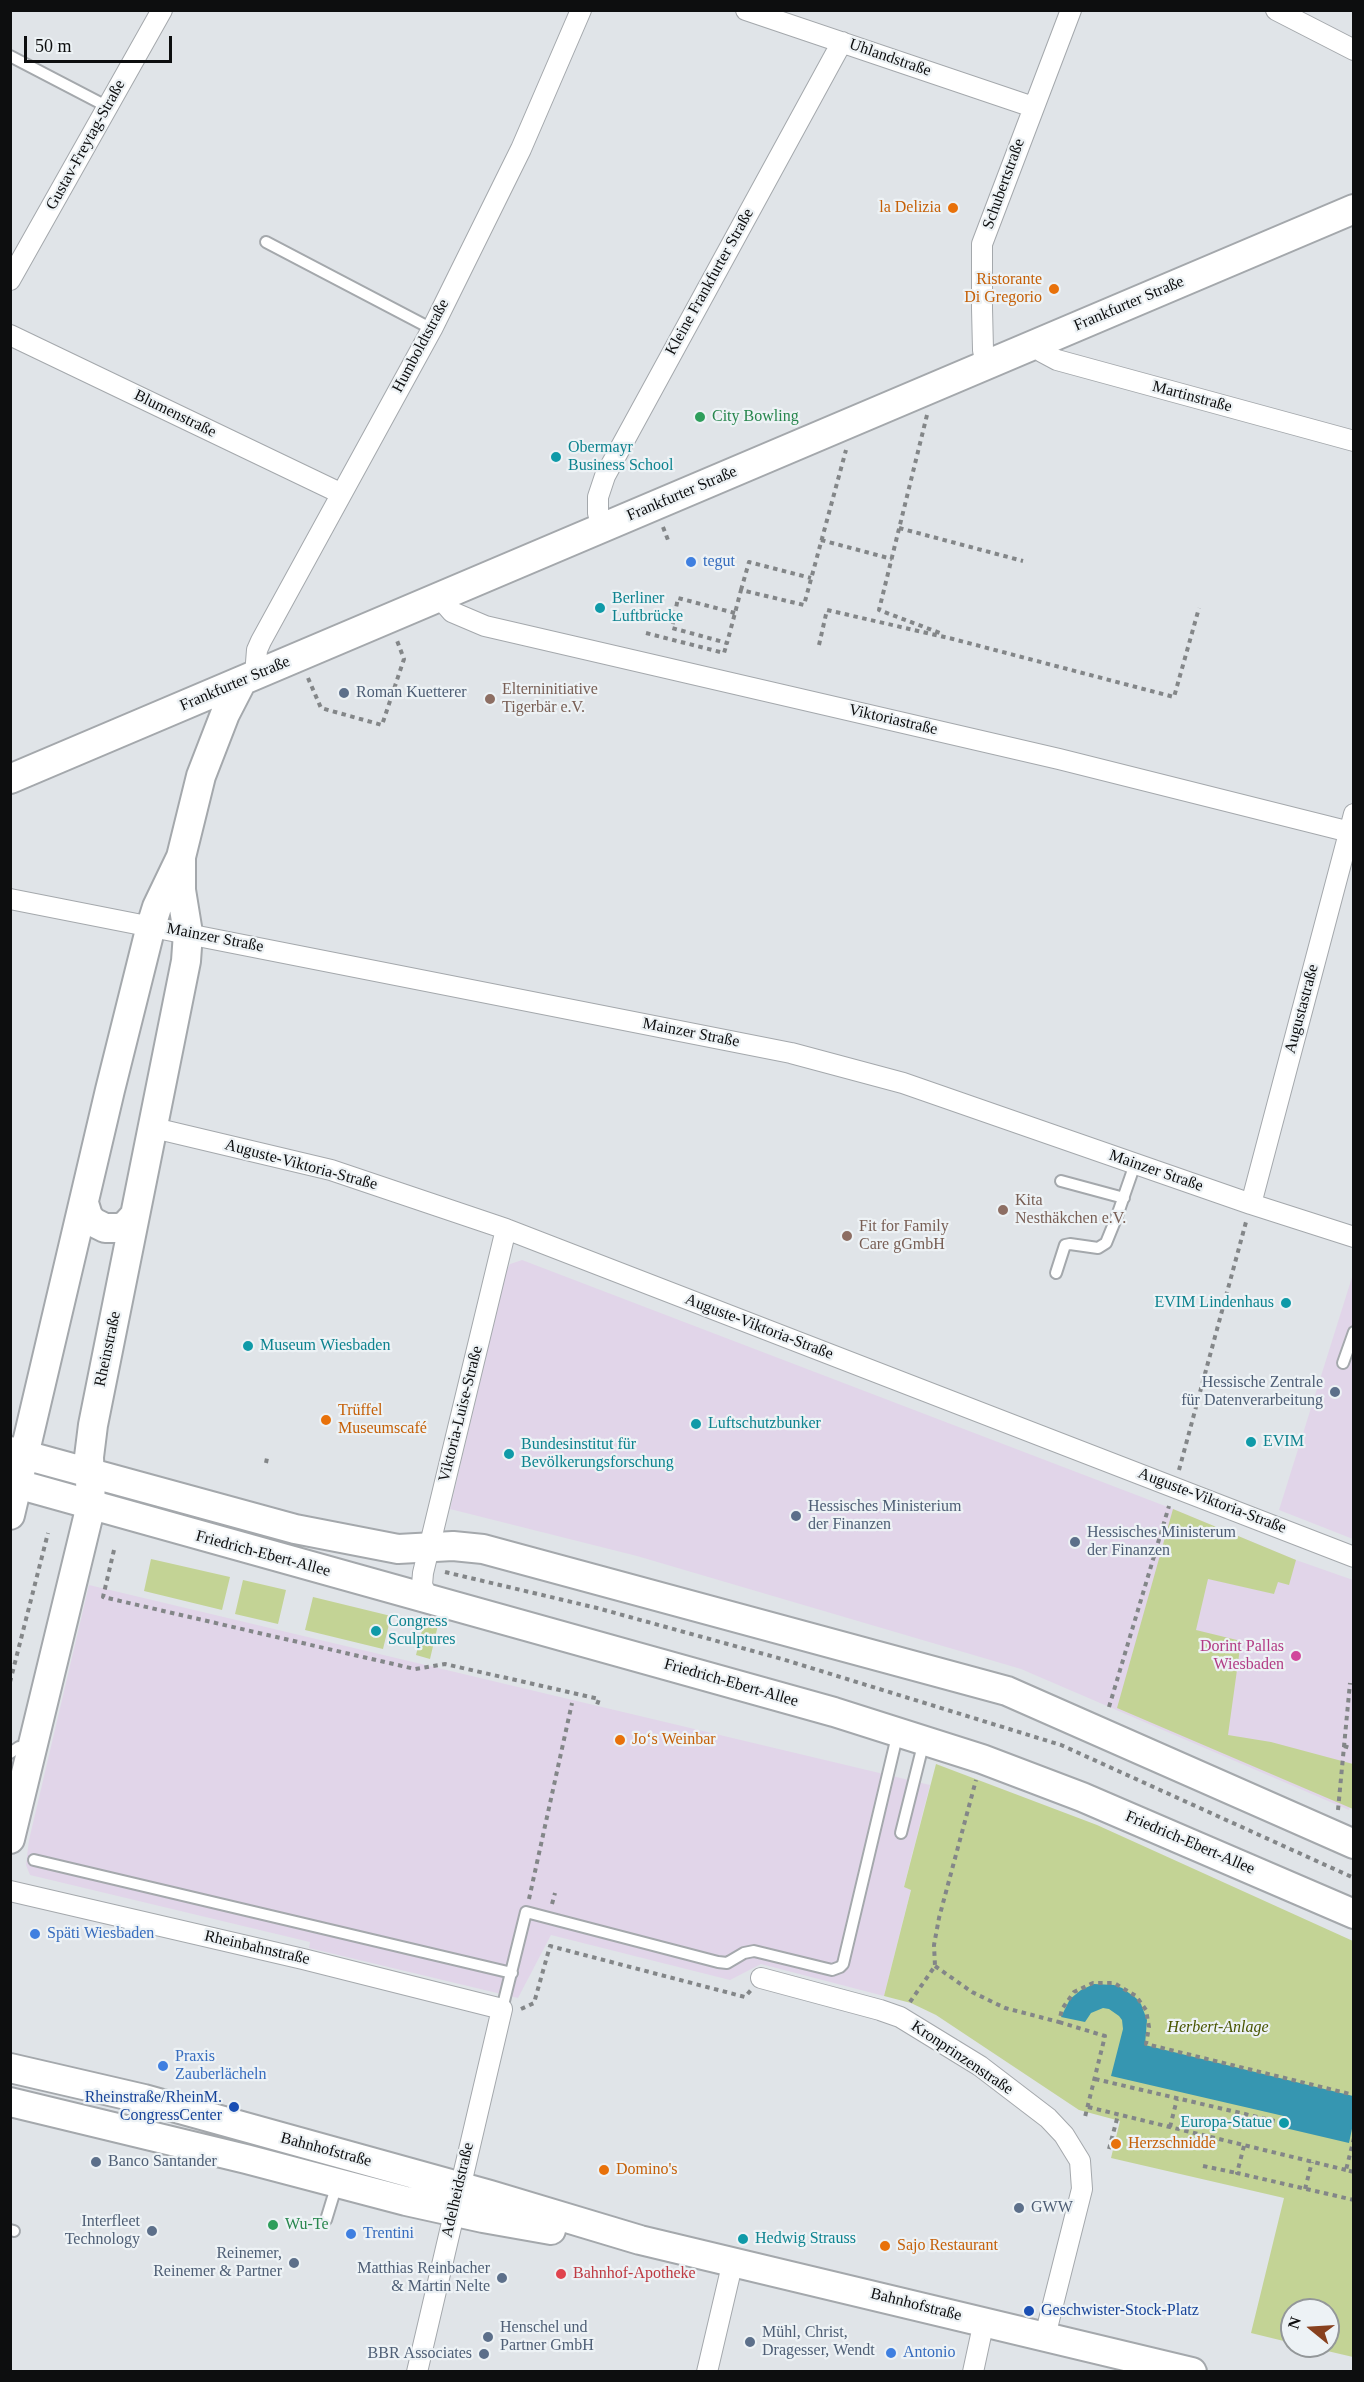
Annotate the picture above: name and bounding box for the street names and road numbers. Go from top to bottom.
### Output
street label: Uhlandstraße [847,35,933,81]
street label: Gustav-Freytag-Straße [42,77,130,213]
street label: Schubertstraße [979,136,1029,232]
street label: Kleine Frankfurter Straße [662,205,758,359]
street label: Frankfurter Straße [1071,272,1187,336]
street label: Humboldtstraße [388,296,454,396]
street label: Martinstraße [1150,377,1234,417]
street label: Blumenstraße [131,386,219,442]
street label: Frankfurter Straße [624,462,740,526]
street label: Frankfurter Straße [177,652,293,716]
street label: Viktoriastraße [847,700,939,740]
street label: Mainzer Straße [165,919,265,957]
street label: Augustastraße [1281,962,1323,1056]
street label: Mainzer Straße [641,1014,741,1052]
street label: Auguste-Viktoria-Straße [223,1135,379,1195]
street label: Mainzer Straße [1106,1146,1206,1196]
street label: Auguste-Viktoria-Straße [682,1290,836,1364]
street label: Rheinstraße [91,1310,125,1388]
street label: Viktoria-Luise-Straße [435,1344,487,1484]
street label: Auguste-Viktoria-Straße [1135,1464,1289,1538]
street label: Friedrich-Ebert-Allee [194,1527,332,1581]
street label: Friedrich-Ebert-Allee [662,1655,800,1711]
street label: Friedrich-Ebert-Allee [1122,1807,1258,1879]
street label: Rheinbahnstraße [202,1927,312,1969]
street label: Kronprinzenstraße [907,2017,1017,2099]
street label: Bahnhofstraße [278,2129,374,2171]
street label: Adelheidstraße [438,2141,478,2239]
street label: Bahnhofstraße [868,2284,964,2326]

